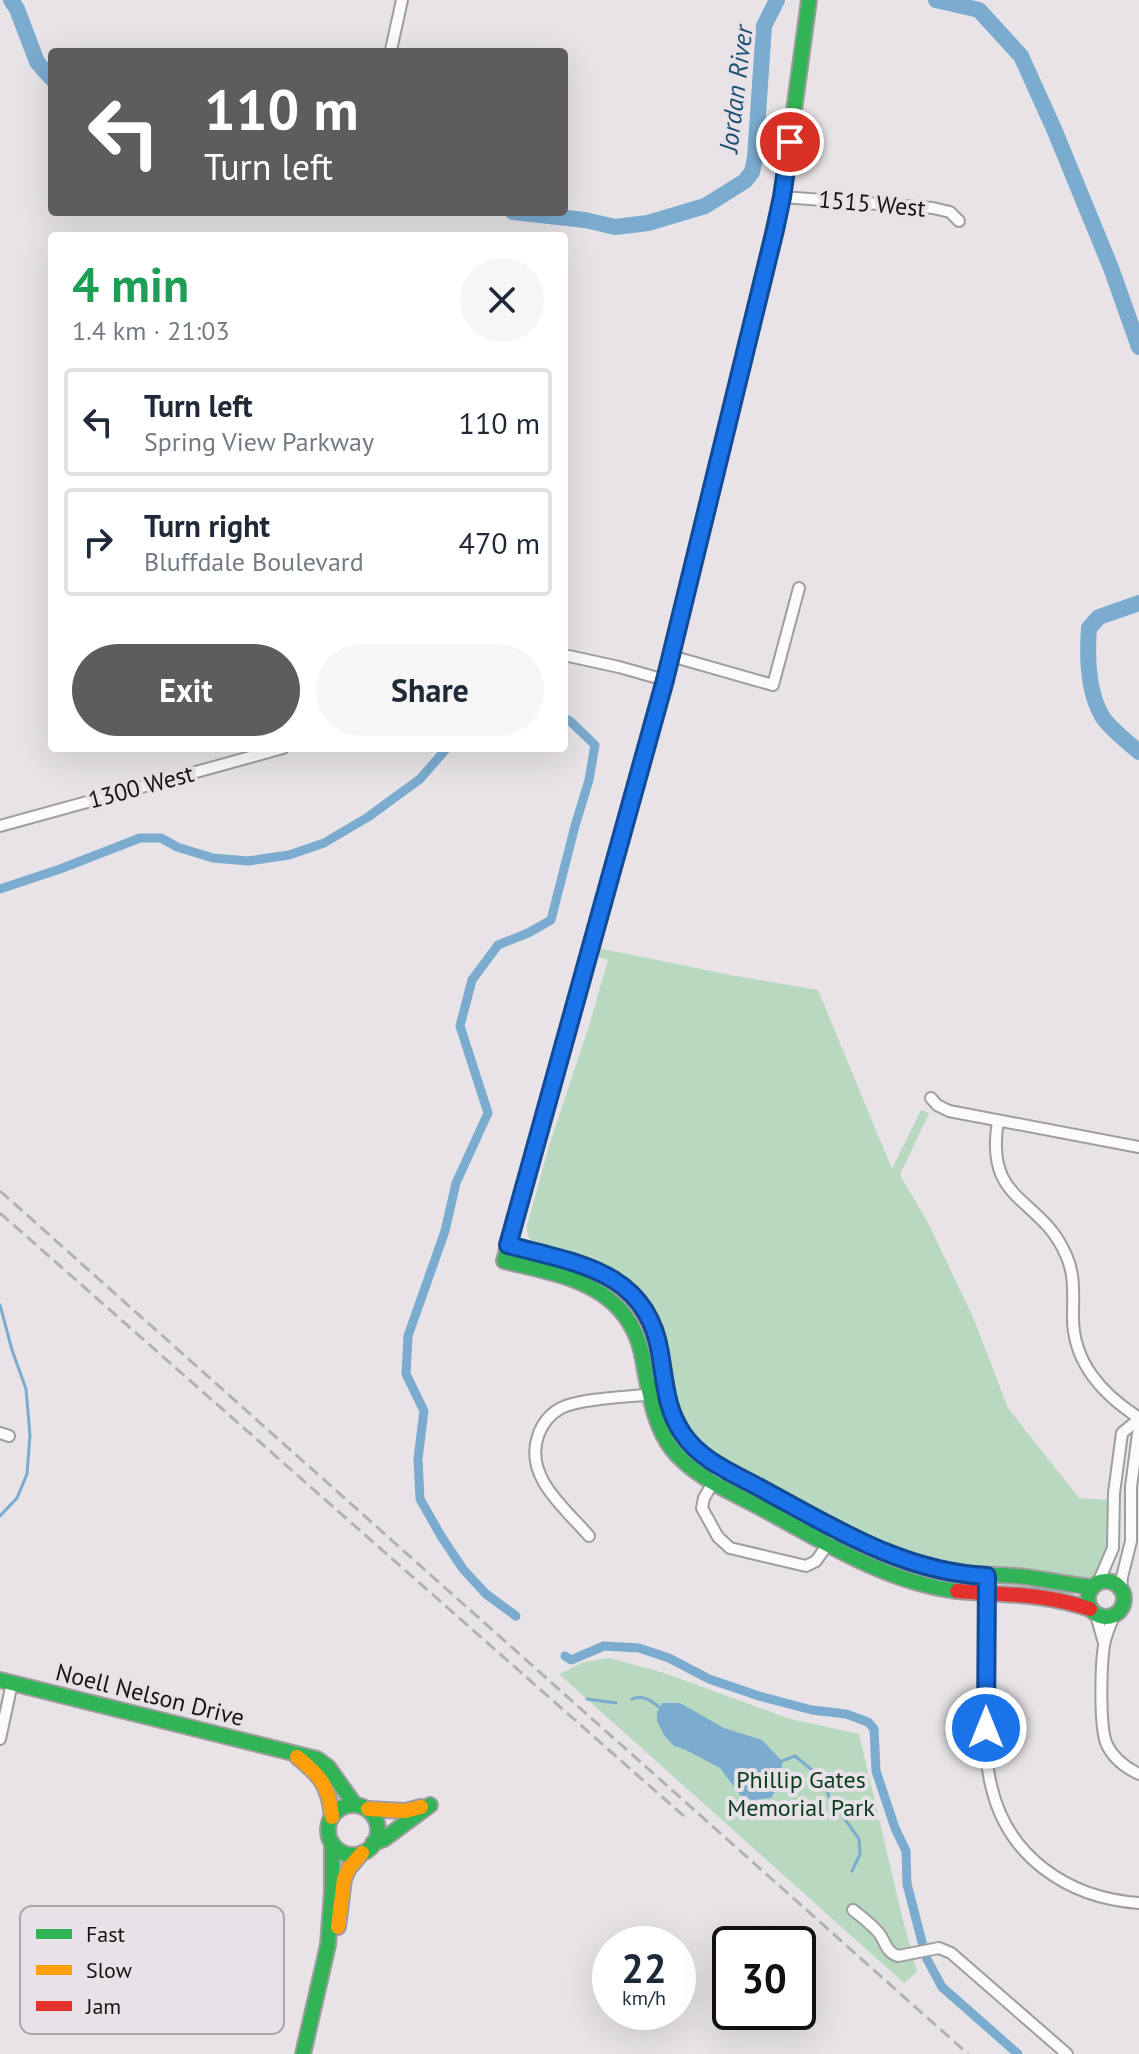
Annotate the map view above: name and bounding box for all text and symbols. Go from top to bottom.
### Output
water label: Jordan River [711,22,760,156]
text: 110 m [204,73,359,145]
icon: left [72,80,176,184]
pin [756,108,824,176]
icon: arrive [768,120,812,164]
text: Turn left [204,143,333,190]
street label: 1515 West [817,183,927,224]
text: 4 min [72,253,189,315]
button: close [460,258,544,342]
text: 1.4 km · 21:03 [72,314,230,347]
text: Turn left [144,386,252,425]
icon: left [76,400,120,444]
text: 110 m [459,403,540,442]
text: Spring View Parkway [144,425,374,458]
text: Turn right [144,506,270,545]
icon: right [76,520,120,564]
text: 470 m [459,523,540,562]
text: Bluffdale Boulevard [144,545,364,578]
button: Exit [72,644,300,736]
button: Share [316,644,544,736]
street label: 1300 West [85,758,197,815]
street label: Noell Nelson Drive [53,1656,248,1733]
position arrow [944,1686,1028,1770]
park label: Phillip Gates Memorial Park [727,1764,875,1823]
legend [20,1906,284,2034]
text: Fast [86,1920,126,1948]
speed limit sign: 30 [712,1926,816,2030]
text: 22 [621,1942,667,1994]
text: Slow [86,1956,132,1984]
text: km/h [622,1985,666,2011]
text: Jam [85,1992,121,2020]

